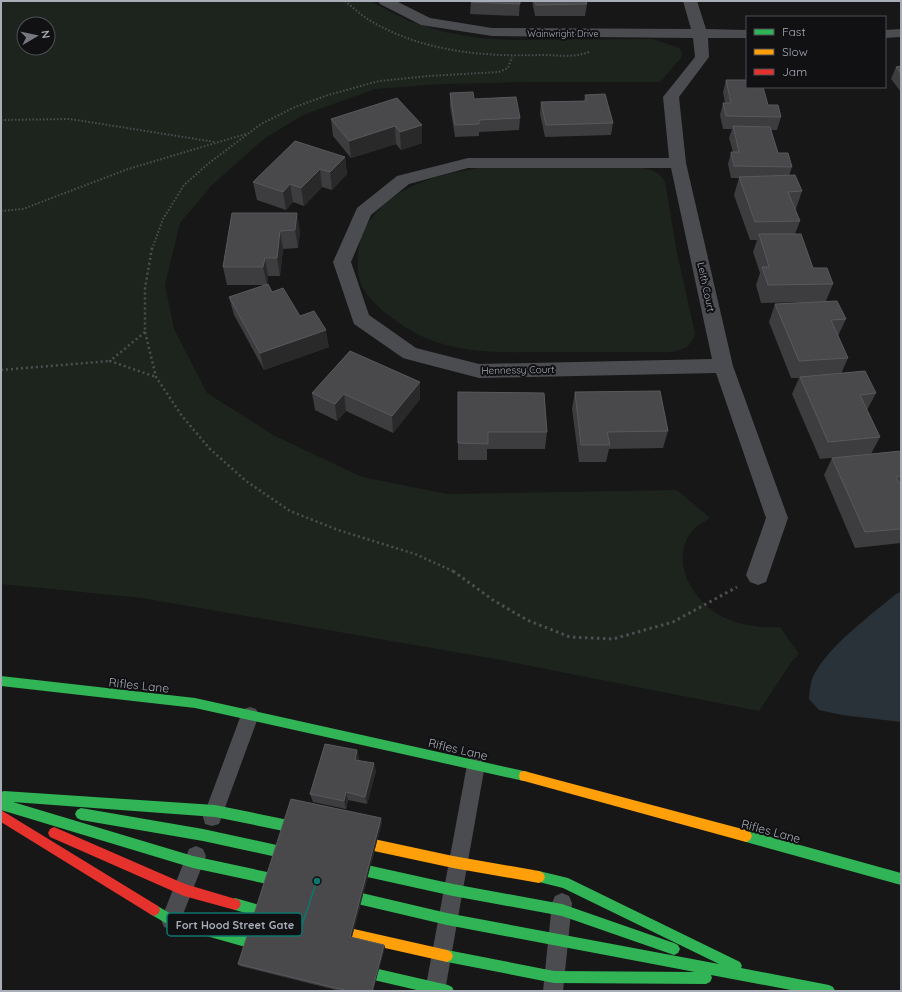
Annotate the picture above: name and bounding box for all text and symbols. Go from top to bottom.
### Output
north arrow [16,16,56,56]
legend [746,16,886,88]
text: Fast [782,24,806,39]
street label: Wainwright Drive [527,28,599,39]
text: N [38,29,53,40]
text: Slow [782,44,808,59]
text: Jam [782,64,807,79]
street label: Leith Court [694,261,718,314]
street label: Hennessy Court [481,363,555,377]
street label: Rifles Lane [108,674,170,696]
street label: Rifles Lane [427,735,489,763]
street label: Rifles Lane [740,816,802,846]
callout: Fort Hood Street Gate [167,913,302,936]
text: Fort Hood Street Gate [176,918,295,932]

